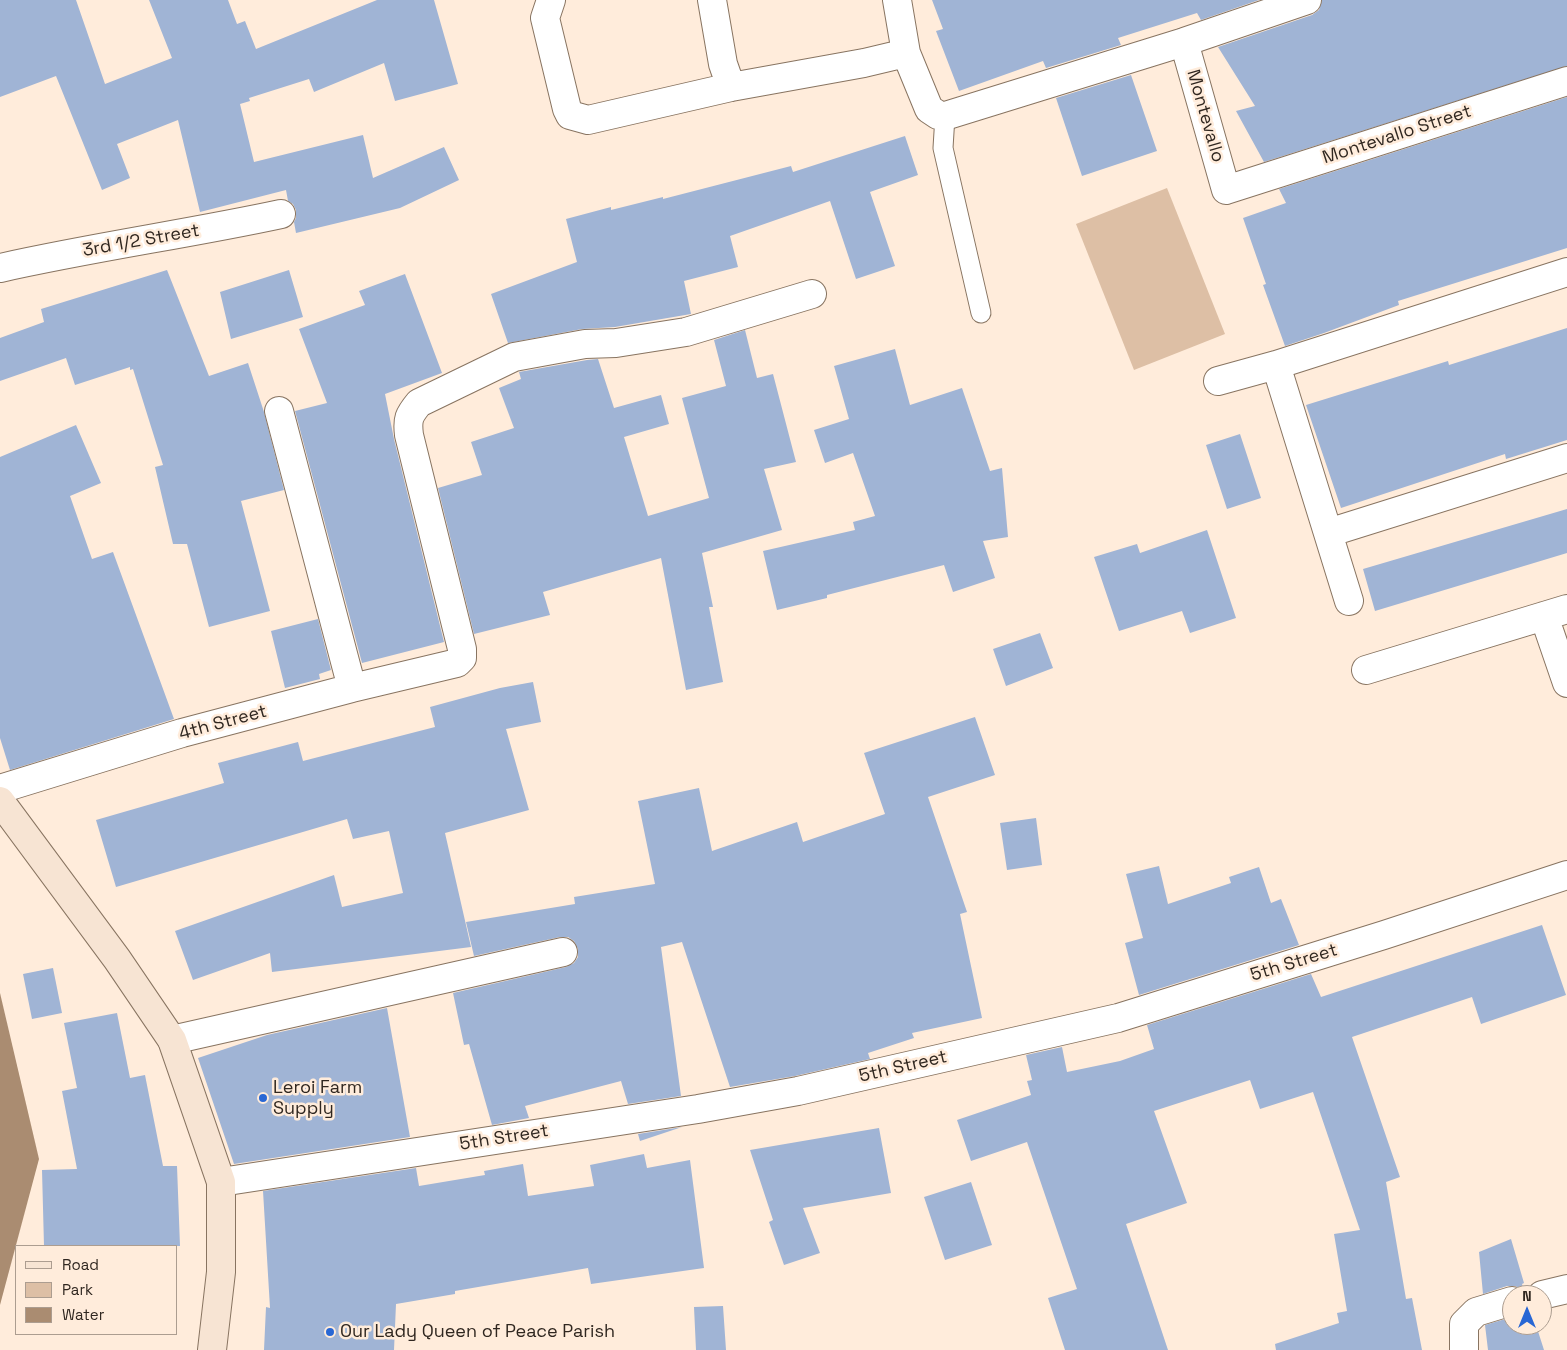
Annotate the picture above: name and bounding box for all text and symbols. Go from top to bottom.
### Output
street label: Montevallo [1181,67,1229,165]
street label: Montevallo Street [1320,101,1474,169]
street label: 3rd 1/2 Street [81,220,201,262]
street label: 4th Street [177,701,269,745]
street label: 5th Street [1248,940,1340,986]
street label: 5th Street [857,1046,949,1088]
place label: Leroi Farm Supply [273,1077,362,1120]
marker: Leroi Farm Supply [257,1092,269,1104]
street label: 5th Street [458,1120,550,1156]
legend [15,1245,178,1335]
text: Road [62,1255,99,1274]
text: Park [62,1280,93,1299]
north arrow [1502,1285,1552,1335]
text: N [1522,1287,1532,1305]
text: Water [62,1305,104,1324]
place label: Our Lady Queen of Peace Parish [340,1321,615,1343]
marker: Our Lady Queen of Peace Parish [324,1326,336,1338]

